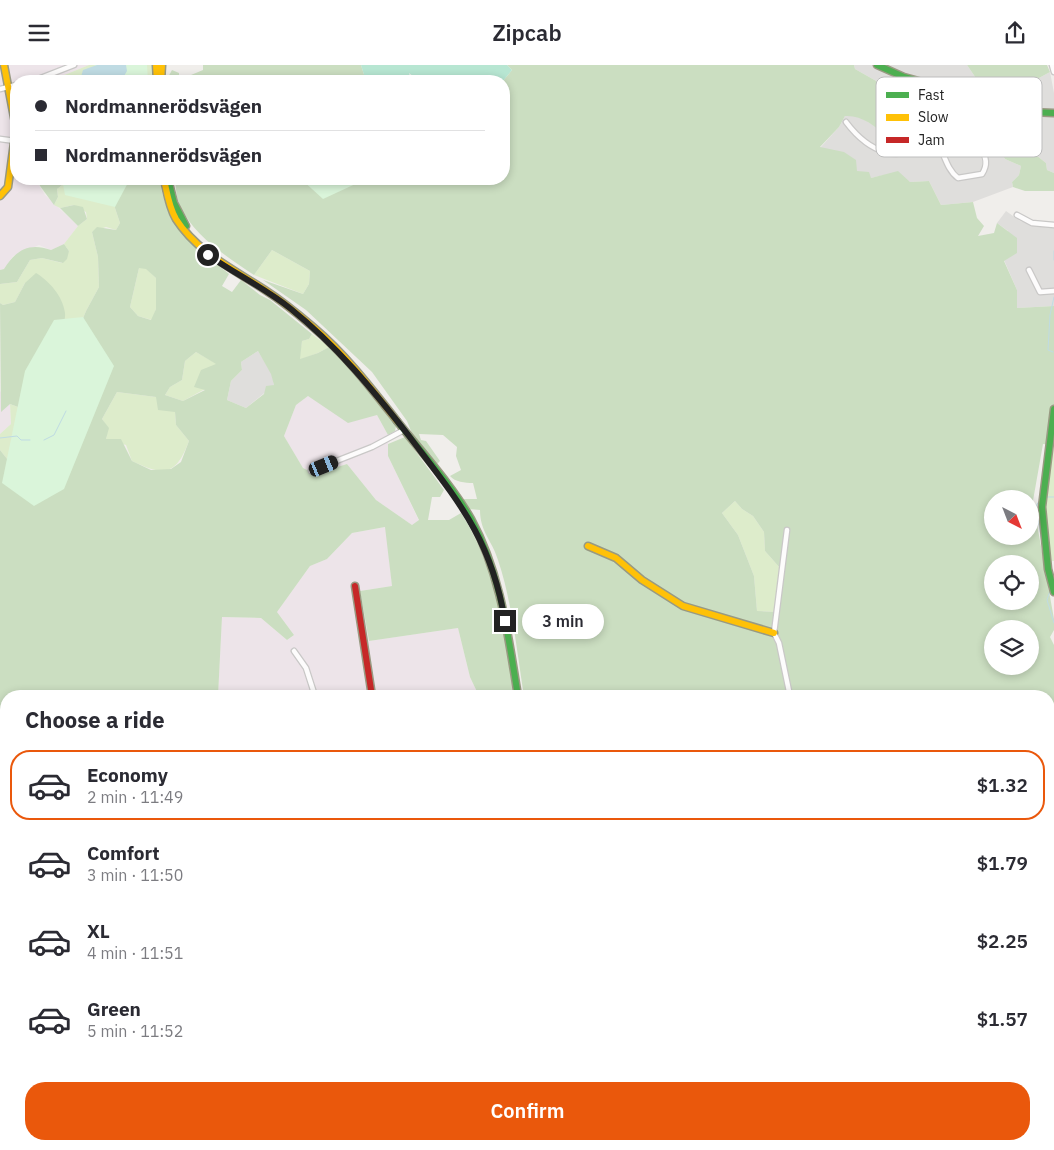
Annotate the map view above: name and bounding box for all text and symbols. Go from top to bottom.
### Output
text: Zipcab [492,18,562,47]
icon: menu [25,19,53,47]
icon: share [1001,19,1029,47]
legend [876,77,1042,157]
text: Fast [918,86,944,104]
text: Nordmannerödsvägen [65,94,262,118]
text: Slow [918,108,949,126]
text: Jam [918,131,945,149]
text: Nordmannerödsvägen [65,143,262,167]
route start [197,244,219,266]
car [307,453,340,479]
north arrow [984,490,1039,545]
map controls [984,490,1039,675]
button: locate [984,555,1039,610]
callout: 3 min [522,603,605,639]
route end [494,610,516,632]
text: 3 min [542,611,584,631]
button: layers [984,620,1039,675]
text: Choose a ride [25,705,165,734]
icon: car [27,763,72,808]
text: Economy [87,763,168,787]
text: $1.32 [977,773,1028,797]
text: 2 min · 11:49 [87,787,183,807]
icon: car [27,841,72,886]
text: Comfort [87,841,160,865]
text: $1.79 [977,851,1028,875]
text: 3 min · 11:50 [87,865,183,885]
icon: car [27,919,72,964]
text: XL [87,919,110,943]
text: $2.25 [977,929,1028,953]
text: 4 min · 11:51 [87,943,183,963]
icon: car [27,997,72,1042]
text: Green [87,997,141,1021]
text: $1.57 [977,1007,1028,1031]
text: 5 min · 11:52 [87,1021,183,1041]
button: Confirm [25,1082,1030,1140]

